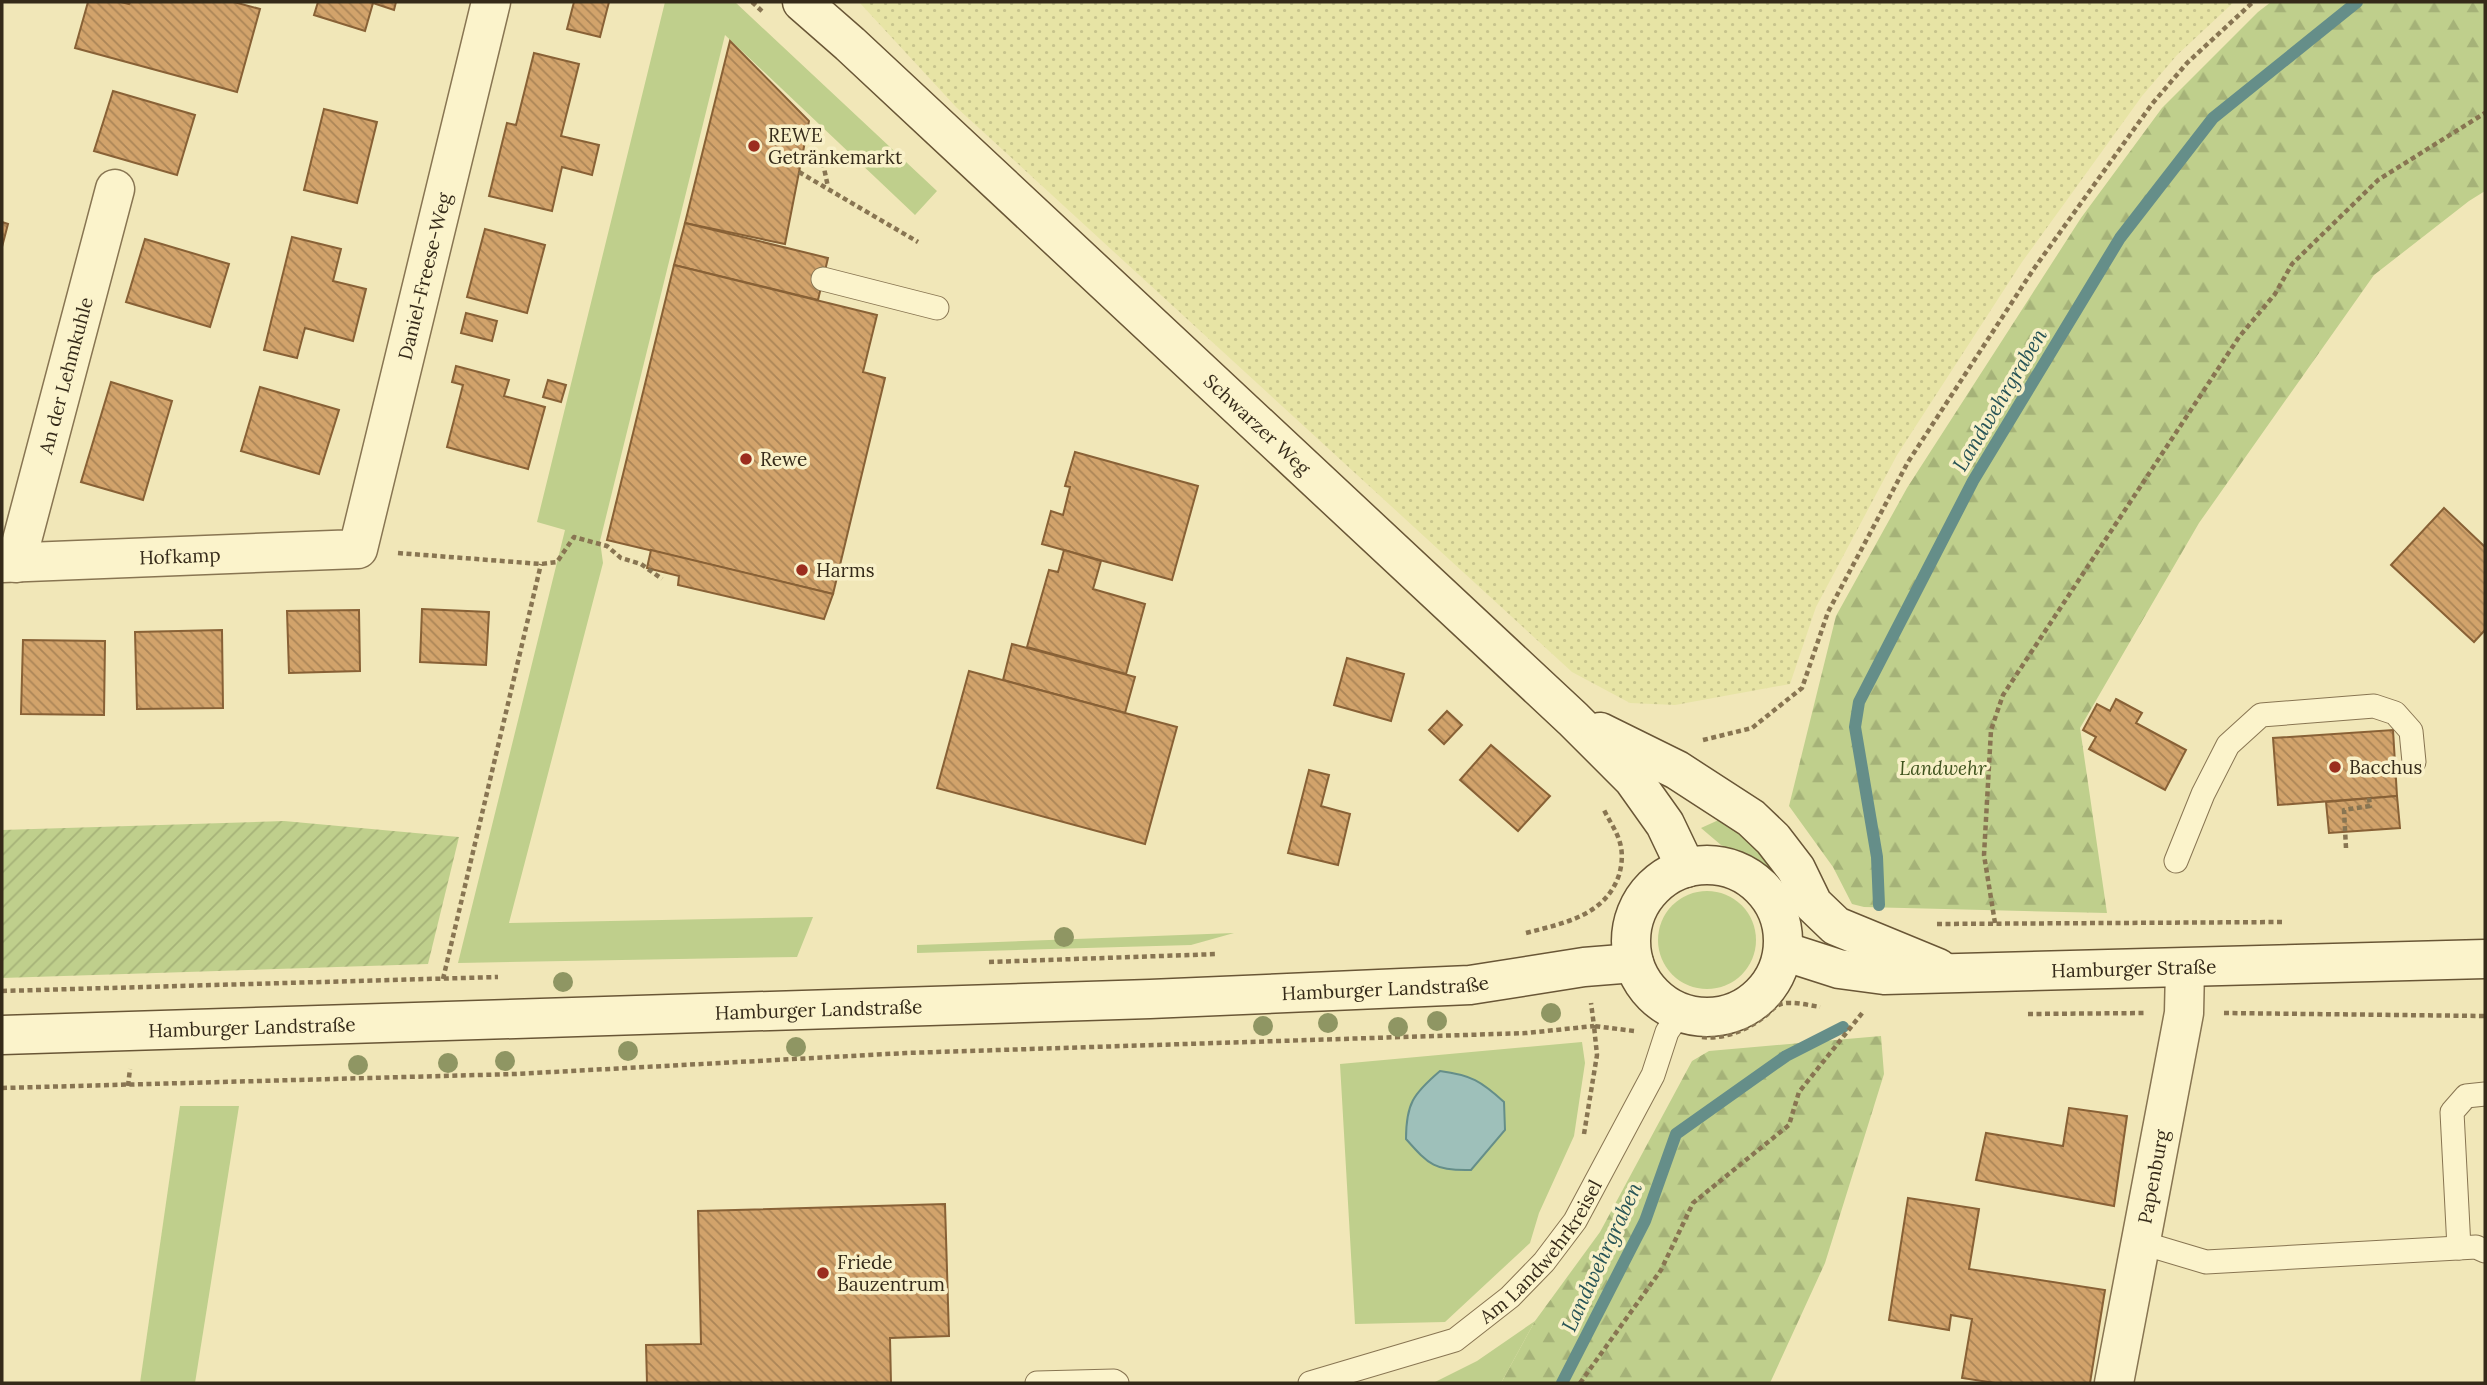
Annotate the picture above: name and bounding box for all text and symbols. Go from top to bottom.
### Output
place label: REWE Getränkemarkt [768,123,903,169]
marker: REWE Getränkemarkt [746,138,762,154]
street label: Daniel-Freese-Weg [392,190,456,362]
street label: An der Lehmkuhle [33,294,98,458]
water label: Landwehrgraben [1946,323,2053,476]
street label: Schwarzer Weg [1199,369,1316,480]
place label: Rewe [760,447,807,471]
marker: Rewe [738,451,754,467]
street label: Hofkamp [139,542,221,570]
place label: Harms [816,558,875,582]
marker: Harms [794,562,810,578]
place label: Bacchus [2349,755,2422,779]
park label: Landwehr [1899,756,1987,780]
marker: Bacchus [2327,759,2343,775]
street label: Hamburger Straße [2051,954,2217,983]
street label: Hamburger Landstraße [1281,970,1491,1005]
street label: Hamburger Landstraße [715,994,923,1025]
street label: Hamburger Landstraße [148,1012,356,1042]
street label: Papenburg [2132,1127,2174,1226]
street label: Am Landwehrkreisel [1474,1175,1607,1329]
water label: Landwehrgraben [1555,1178,1648,1336]
place label: Friede Bauzentrum [837,1250,945,1296]
marker: Friede Bauzentrum [815,1265,831,1281]

